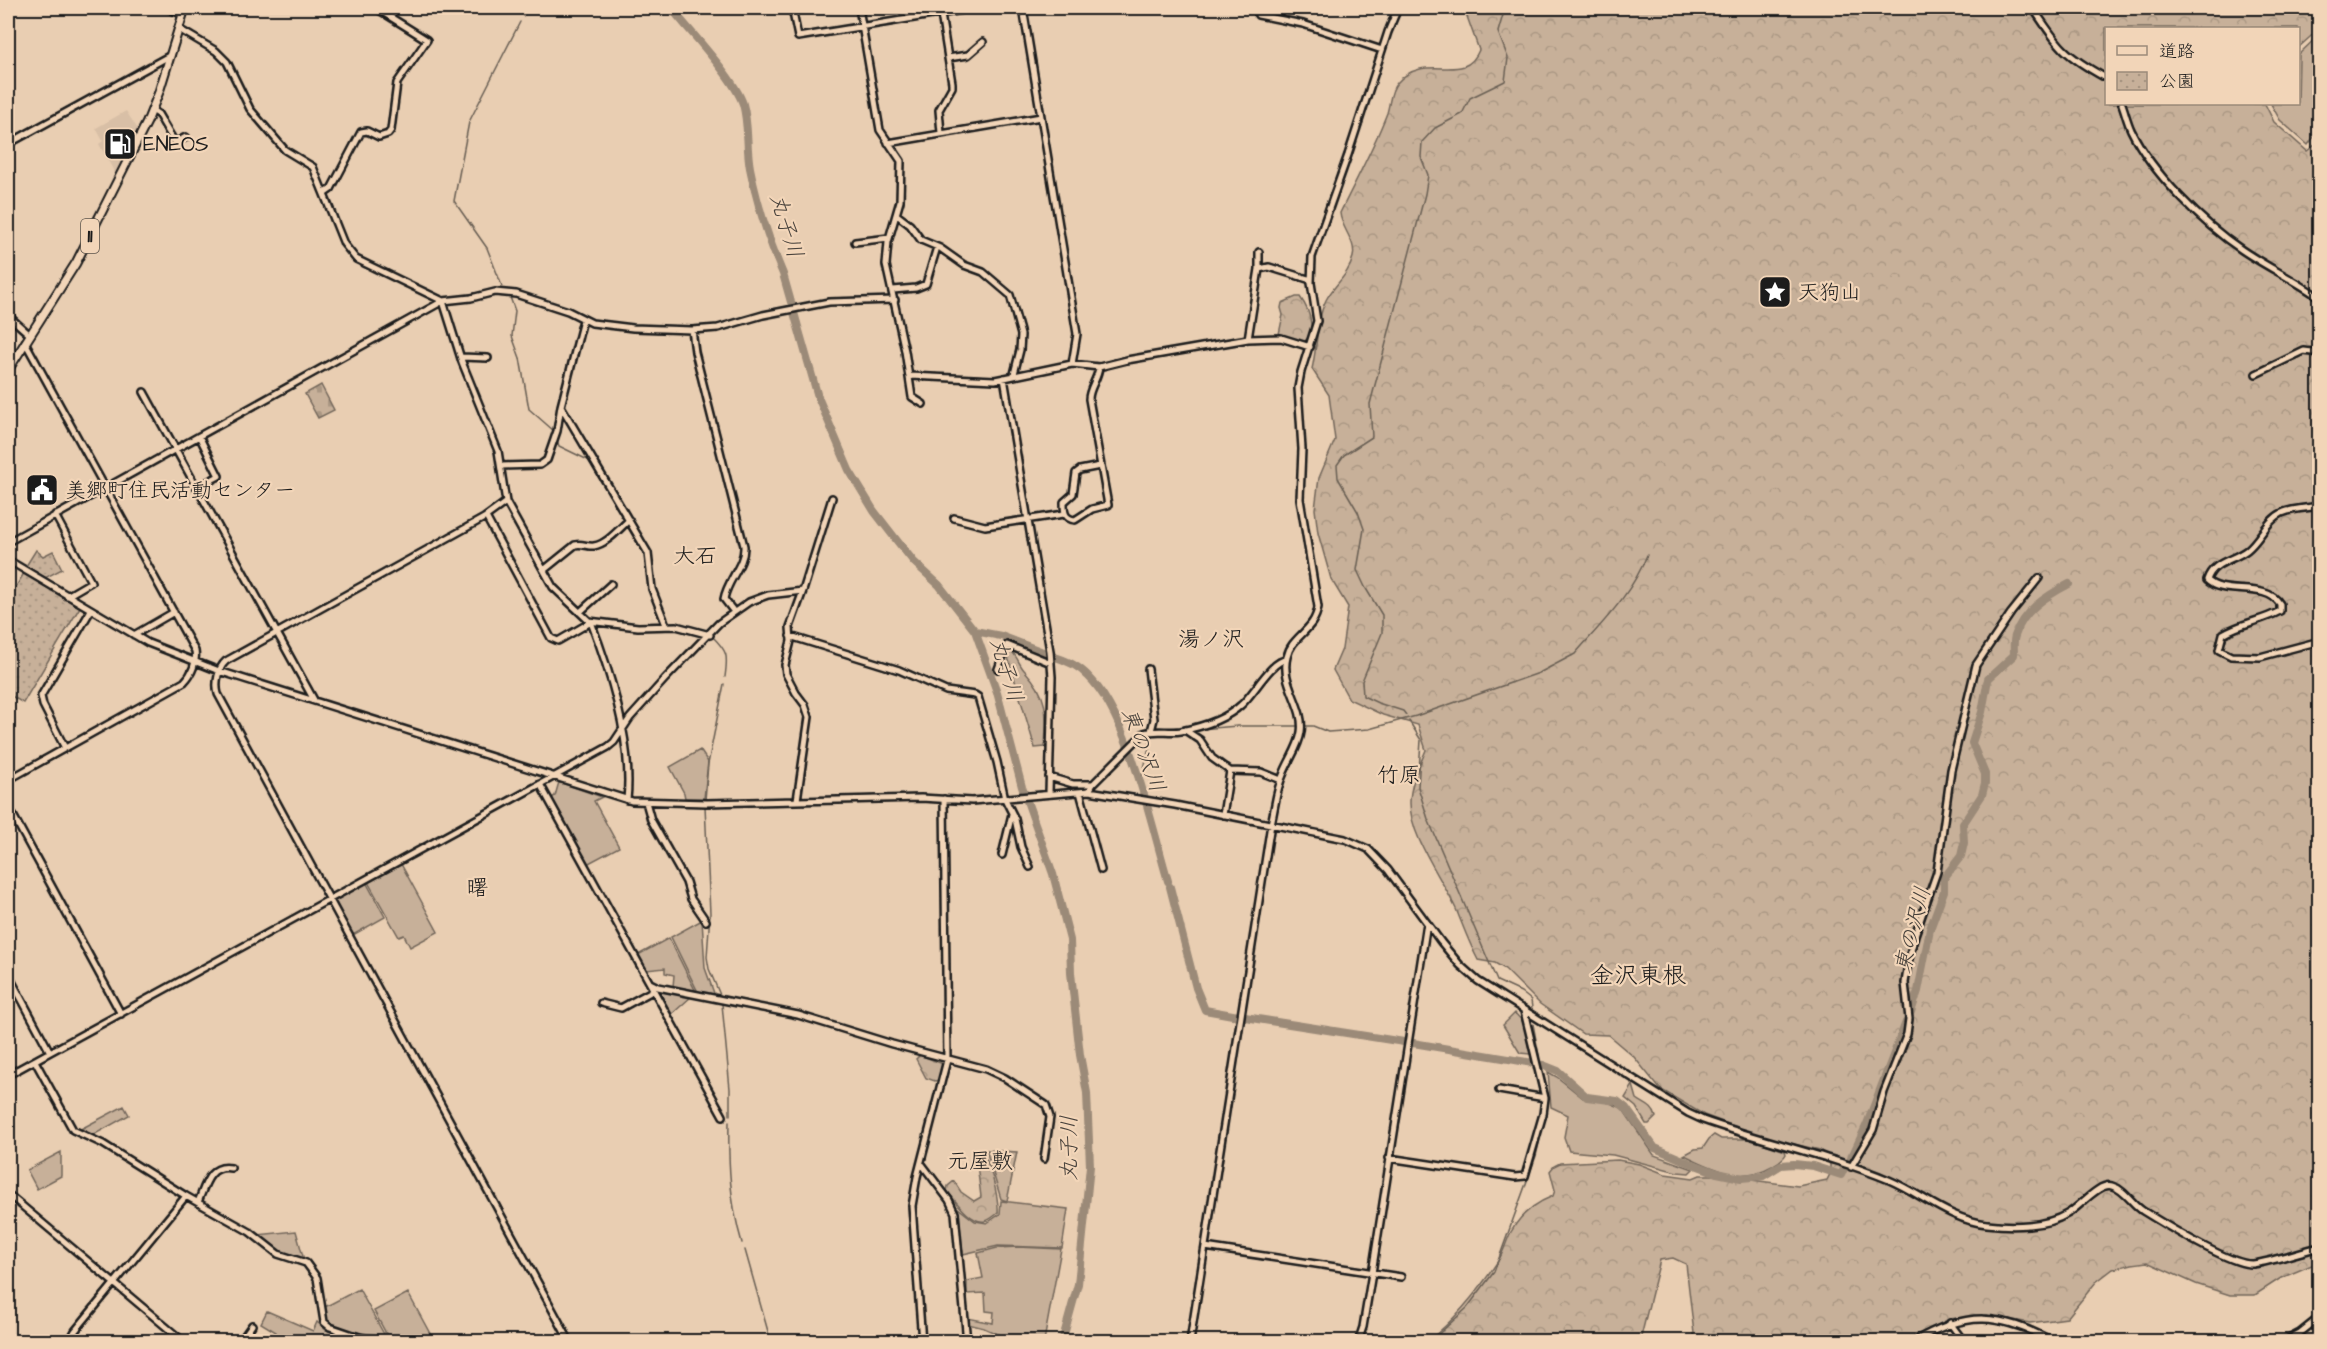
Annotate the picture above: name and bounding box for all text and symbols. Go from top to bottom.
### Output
legend [2105,27,2300,105]
text: 道路 [2159,39,2195,64]
text: 公園 [2159,69,2195,94]
fuel station icon: ENEOS [102,126,138,162]
place label: ENEOS [143,130,209,159]
water label: 丸子川 [762,190,810,262]
road number: 11 [81,219,99,253]
place icon: 天狗山 [1757,274,1793,310]
place label: 天狗山 [1798,278,1861,307]
public building icon: 美郷町住民活動センター [24,472,60,508]
place label: 美郷町住民活動センター [65,476,295,505]
district label: 大石 [673,541,717,572]
district label: 湯ノ沢 [1178,624,1244,655]
water label: 丸子川 [982,634,1030,706]
water label: 東の沢川 [1113,703,1173,797]
district label: 竹原 [1377,760,1421,791]
district label: 曙 [466,873,488,904]
water label: 東の沢川 [1887,884,1939,976]
district label: 金沢東根 [1590,959,1686,993]
water label: 丸子川 [1054,1115,1085,1181]
district label: 元屋敷 [947,1146,1013,1177]

